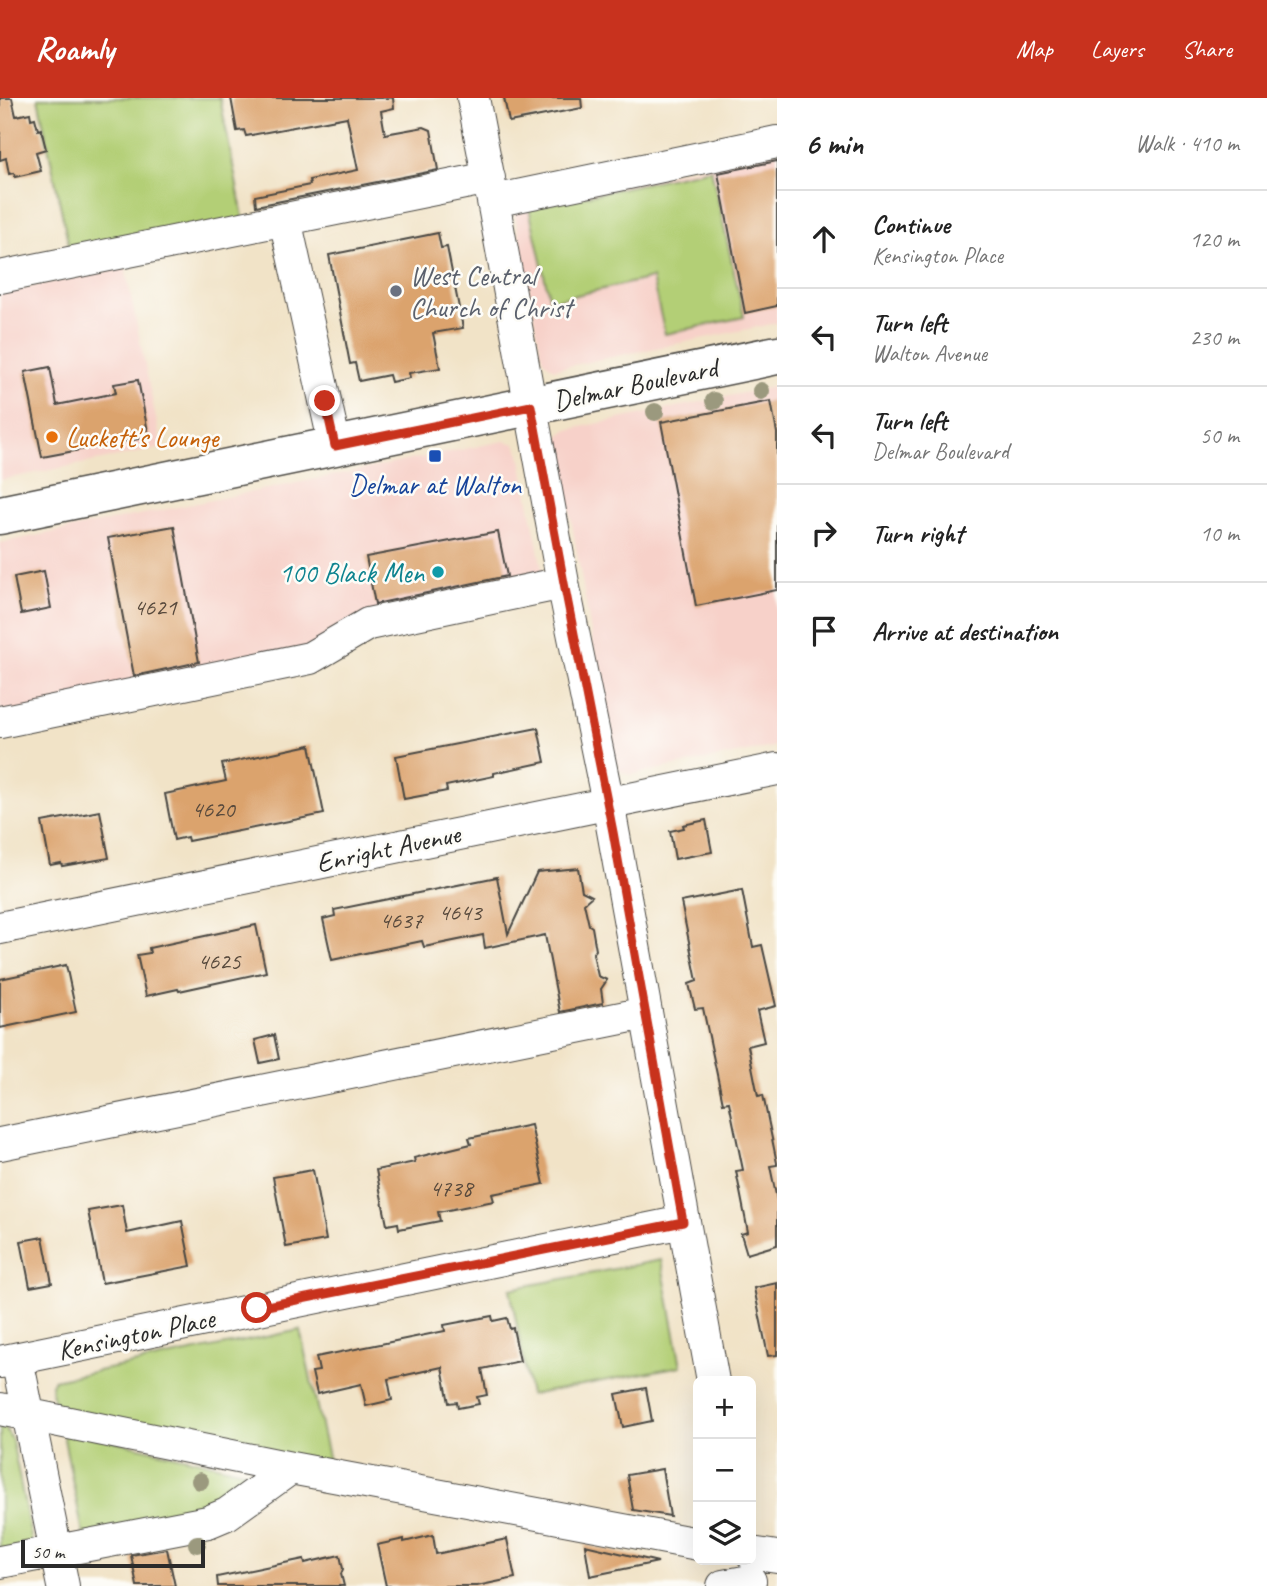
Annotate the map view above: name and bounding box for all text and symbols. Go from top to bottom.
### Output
text: Roamly [35,28,114,70]
text: Map [1016,34,1053,64]
text: Layers [1091,34,1144,64]
text: Share [1182,34,1232,64]
text: 6 min [805,125,863,163]
text: Walk · 410 m [1135,129,1239,158]
text: Continue [872,208,950,241]
icon: ahead [805,220,843,258]
text: 120 m [1190,225,1239,254]
text: Kensington Place [872,241,1003,270]
place label: West Central Church of Christ [410,258,575,325]
marker: West Central Church of Christ [388,283,404,299]
text: Turn left [872,306,947,339]
icon: left [805,318,843,356]
text: 230 m [1190,323,1239,352]
text: Walton Avenue [872,339,987,368]
street label: Delmar Boulevard [550,349,724,418]
route end [309,385,340,416]
text: Turn left [872,404,947,437]
icon: left [805,416,843,454]
place label: Luckett's Lounge [66,420,220,455]
text: 50 m [1200,421,1239,450]
marker: Luckett's Lounge [44,429,60,445]
text: Delmar Boulevard [872,437,1009,466]
marker: Delmar at Walton [427,448,443,464]
place label: Delmar at Walton [349,467,522,502]
icon: right [805,514,843,552]
text: Turn right [872,517,963,550]
text: 10 m [1200,519,1239,548]
place label: 100 Black Men [279,555,425,590]
marker: 100 Black Men [430,564,446,580]
house number: 4621 [133,592,178,622]
icon: arrive [805,612,843,650]
text: Arrive at destination [872,615,1058,648]
house number: 4620 [191,794,237,824]
street label: Enright Avenue [313,815,465,880]
house number: 4643 [438,897,484,927]
house number: 4637 [379,905,424,935]
house number: 4625 [197,946,242,976]
house number: 4738 [429,1173,475,1203]
route start [241,1292,272,1323]
street label: Kensington Place [54,1300,220,1368]
map controls [693,1376,756,1565]
button: + [693,1376,756,1439]
button: − [693,1439,756,1502]
button: layers [693,1502,756,1565]
scale bar [21,1537,205,1569]
text: 50 m [32,1540,64,1564]

